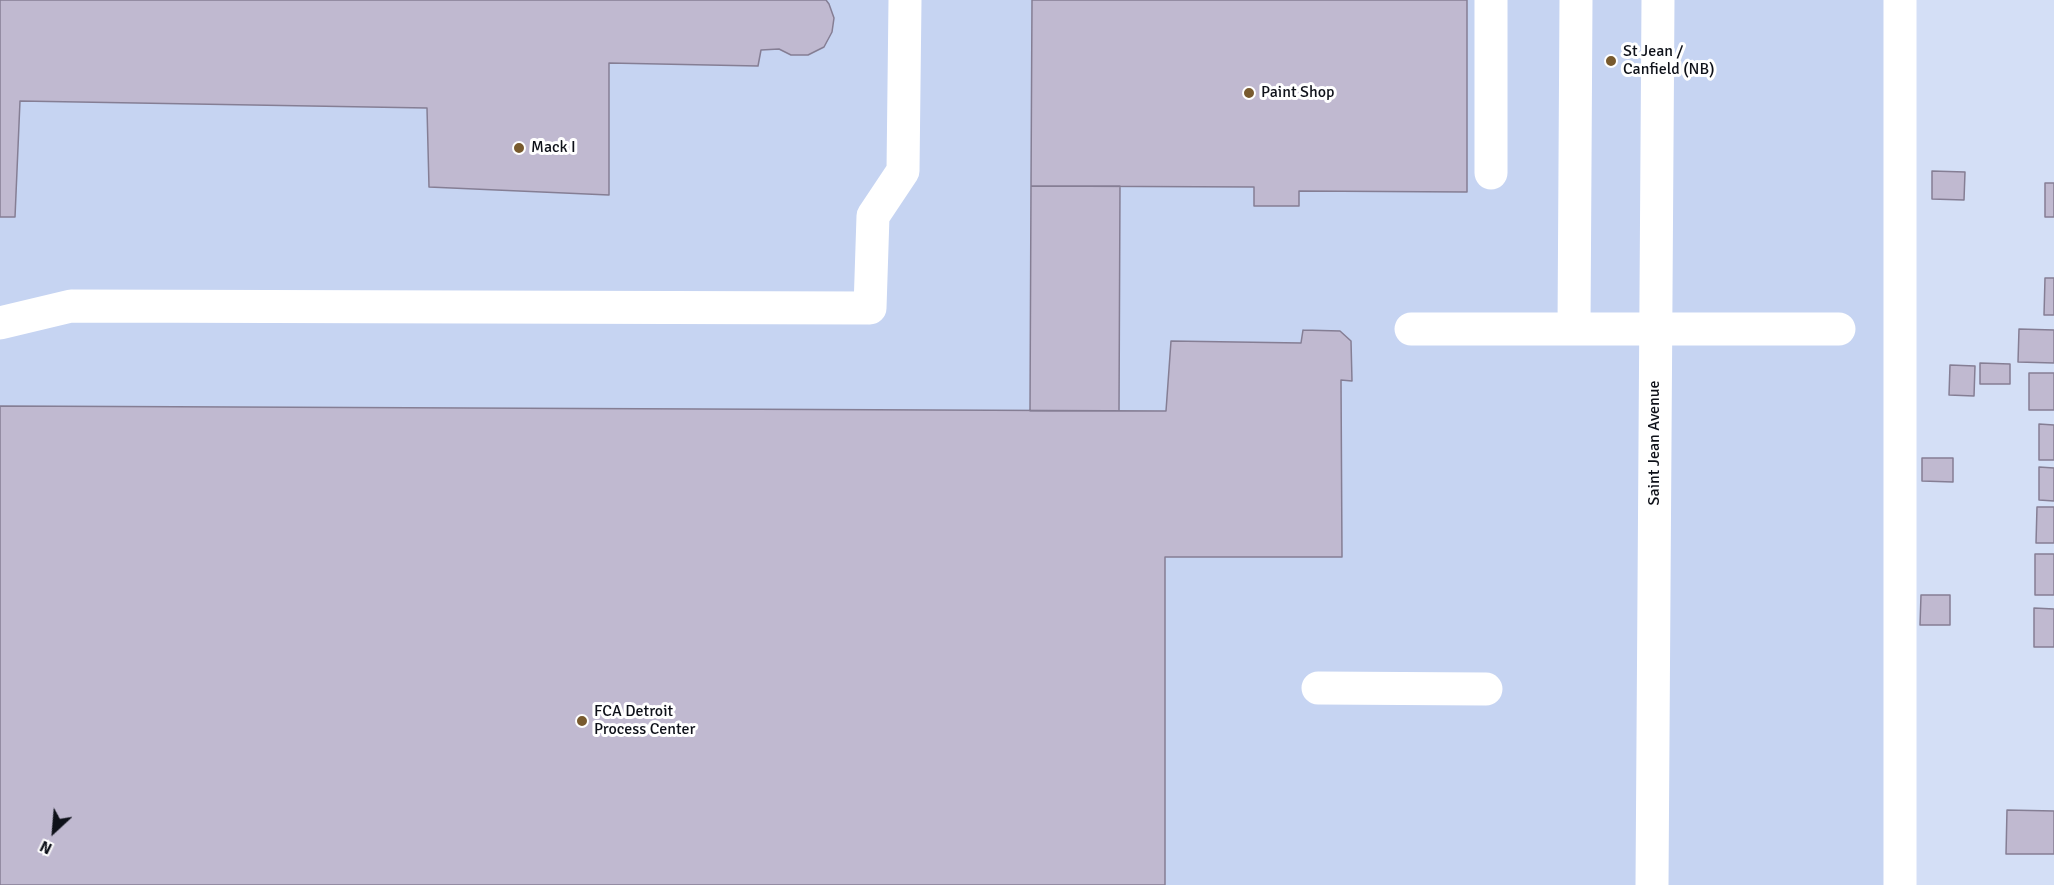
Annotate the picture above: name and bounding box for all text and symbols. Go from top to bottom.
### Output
place label: St Jean / Canfield (NB) [1623,42,1714,80]
marker: St Jean / Canfield (NB) [1604,54,1618,68]
place label: Paint Shop [1261,83,1334,103]
marker: Paint Shop [1242,86,1256,100]
place label: Mack I [531,138,576,158]
marker: Mack I [512,141,526,155]
street label: Saint Jean Avenue [1645,381,1665,505]
place label: FCA Detroit Process Center [594,702,695,740]
marker: FCA Detroit Process Center [575,714,589,728]
north arrow [24,801,84,861]
text: N [37,836,56,859]

